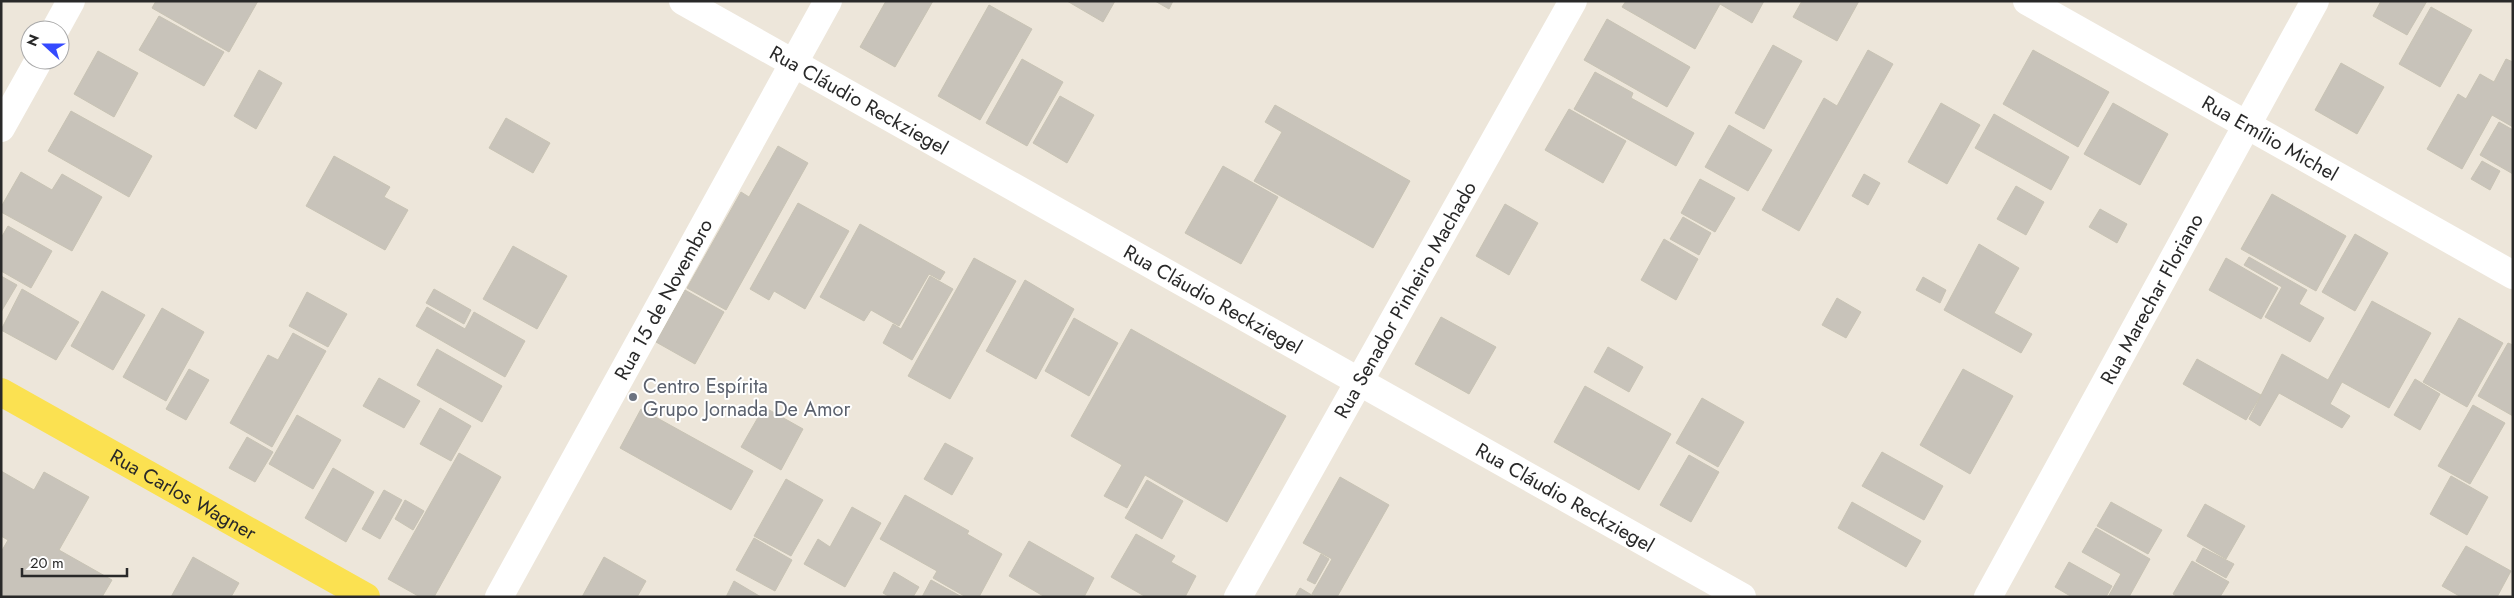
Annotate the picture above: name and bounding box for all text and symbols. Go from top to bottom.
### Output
north arrow [20,20,70,70]
text: N [22,32,44,49]
street label: Rua Cláudio Reckziegel [764,38,954,162]
street label: Rua Emílio Michel [2197,88,2343,188]
street label: Rua Senador Pinheiro Machado [1327,176,1483,424]
street label: Rua Marechar Floriano [2093,208,2210,390]
street label: Rua 15 de Novembro [607,213,720,385]
street label: Rua Cláudio Reckziegel [1118,237,1308,361]
place label: Centro Espírita Grupo Jornada De Amor [643,372,851,424]
marker: Centro Espírita Grupo Jornada De Amor [627,391,639,403]
street label: Rua Cláudio Reckziegel [1470,435,1660,559]
street label: Rua Carlos Wagner [105,442,262,547]
scale bar [22,546,128,578]
text: 20 m [30,552,64,574]

